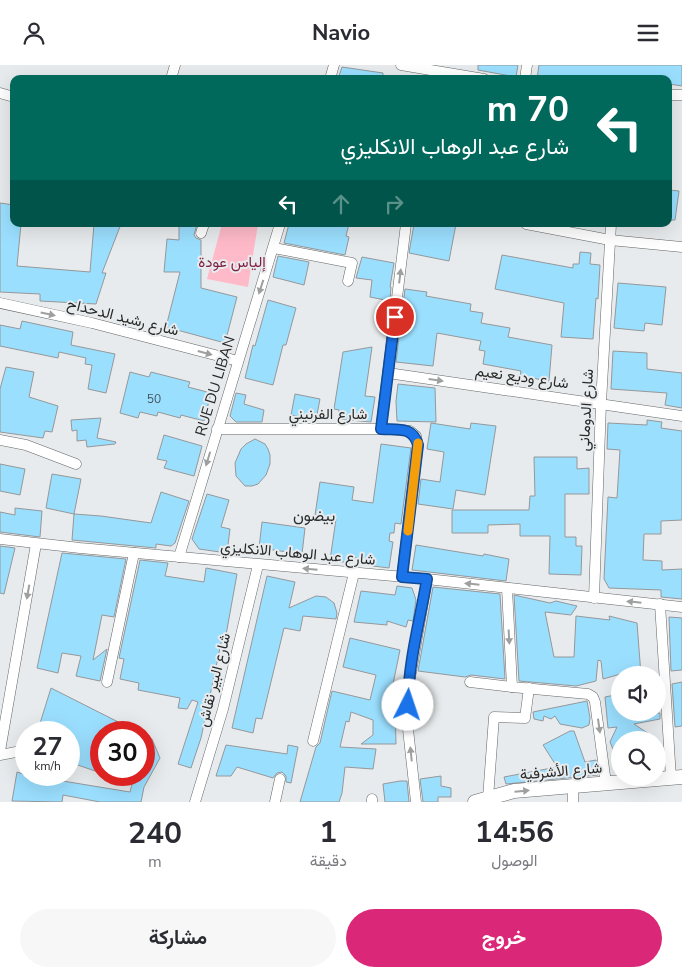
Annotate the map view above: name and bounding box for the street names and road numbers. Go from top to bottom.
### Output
street label: شارع رشيد الدحداح [65,293,181,342]
street label: RUE DU LIBAN [190,334,240,438]
street label: شارع وديع نعيم [474,361,570,394]
street label: شارع الدوماني [574,368,601,452]
street label: شارع الفرنيني [289,404,367,427]
street label: شارع عبد الوهاب الانكليزي [219,536,377,573]
street label: شارع البير نقاش [193,631,236,729]
street label: شارع الأشرفية [519,757,603,786]

